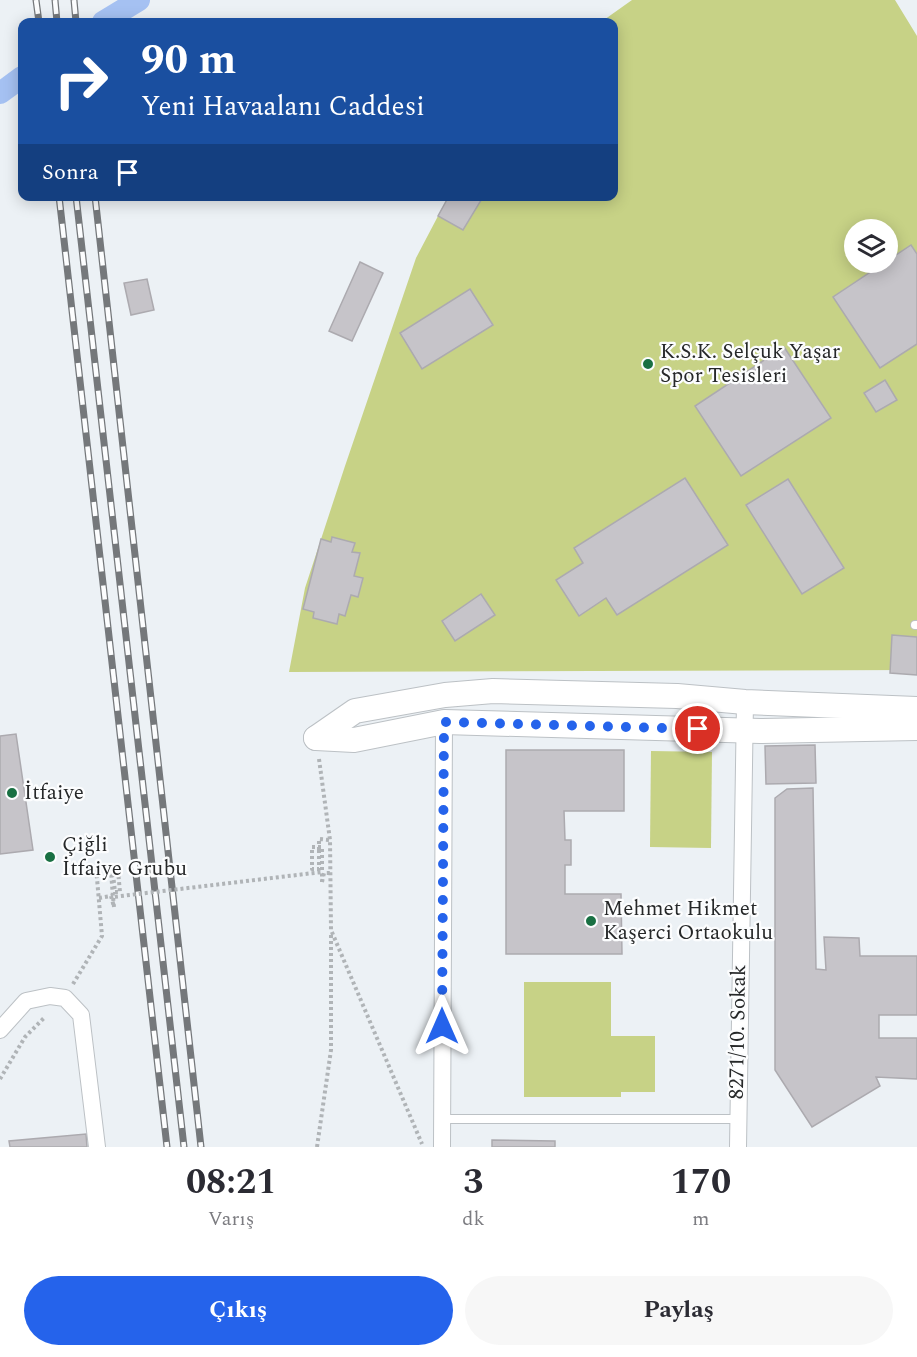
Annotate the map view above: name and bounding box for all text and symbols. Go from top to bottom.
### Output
text: 90 m [141,29,236,92]
icon: right [42,42,120,120]
text: Yeni Havaalanı Caddesi [141,86,425,128]
text: Sonra [42,156,99,189]
icon: arrive [111,156,144,189]
map controls [844,219,898,273]
button: layers [844,219,898,273]
place label: K.S.K. Selçuk Yaşar Spor Tesisleri [660,336,840,392]
marker: K.S.K. Selçuk Yaşar Spor Tesisleri [641,357,655,371]
pin [672,703,723,754]
icon: arrive [681,712,714,745]
place label: İtfaiye [24,777,84,809]
marker: İtfaiye [5,786,19,800]
place label: Çiğli İtfaiye Grubu [62,829,187,885]
marker: Çiğli İtfaiye Grubu [43,850,57,864]
place label: Mehmet Hikmet Kaşerci Ortaokulu [603,893,773,949]
marker: Mehmet Hikmet Kaşerci Ortaokulu [584,914,598,928]
street label: 8271/10. Sokak [721,964,755,1100]
position arrow [410,994,474,1058]
text: 08:21 [186,1155,276,1210]
text: 3 [463,1155,484,1210]
text: 170 [671,1155,731,1210]
text: Varış [208,1204,254,1234]
text: dk [462,1204,485,1234]
text: m [692,1204,709,1234]
button: Çıkış [24,1276,453,1345]
button: Paylaş [465,1276,893,1345]

